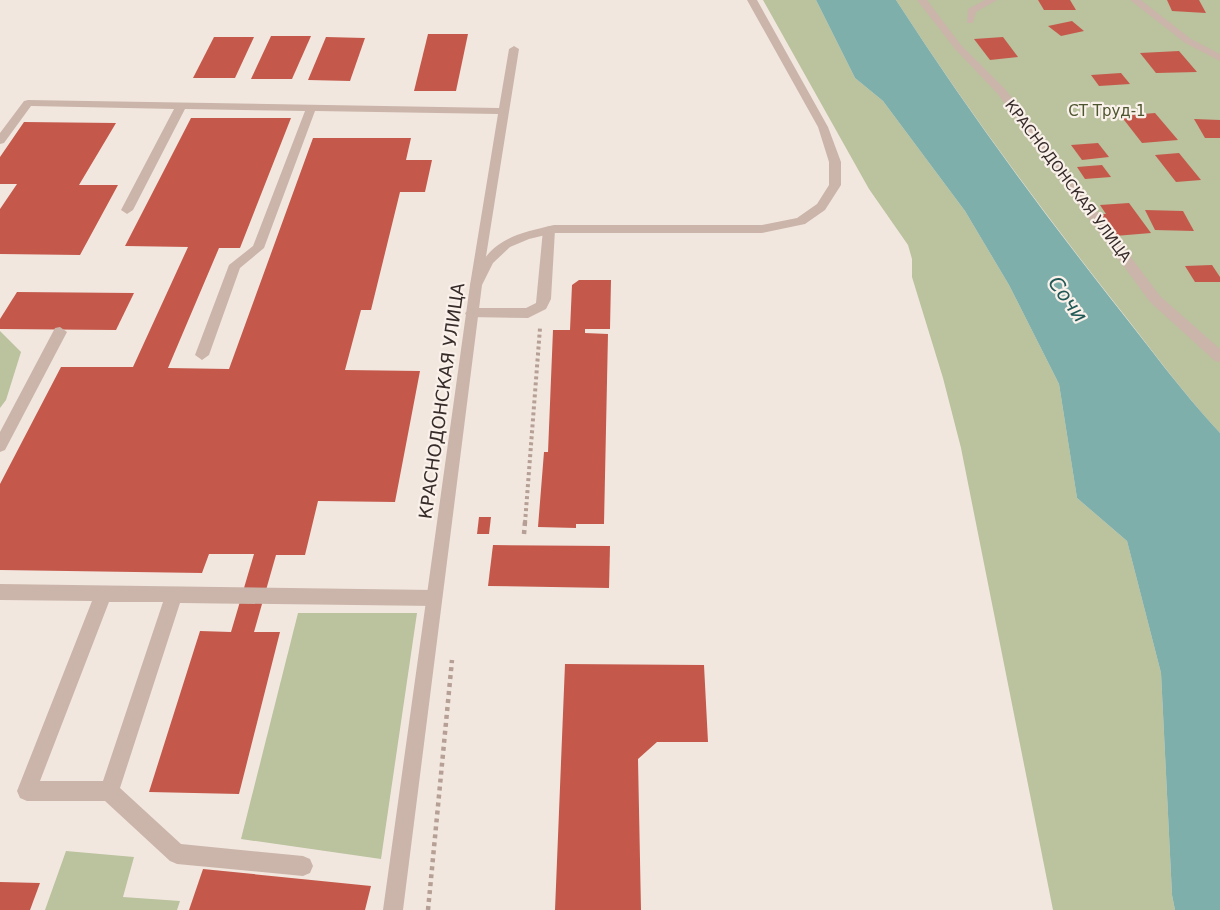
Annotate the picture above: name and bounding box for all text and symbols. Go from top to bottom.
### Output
street label: КРАСНОДОНСКАЯ УЛИЦА [1001,96,1135,266]
park label: СТ Труд-1 [1068,102,1146,120]
water label: Сочи [1043,271,1093,327]
street label: КРАСНОДОНСКАЯ УЛИЦА [415,281,469,520]

